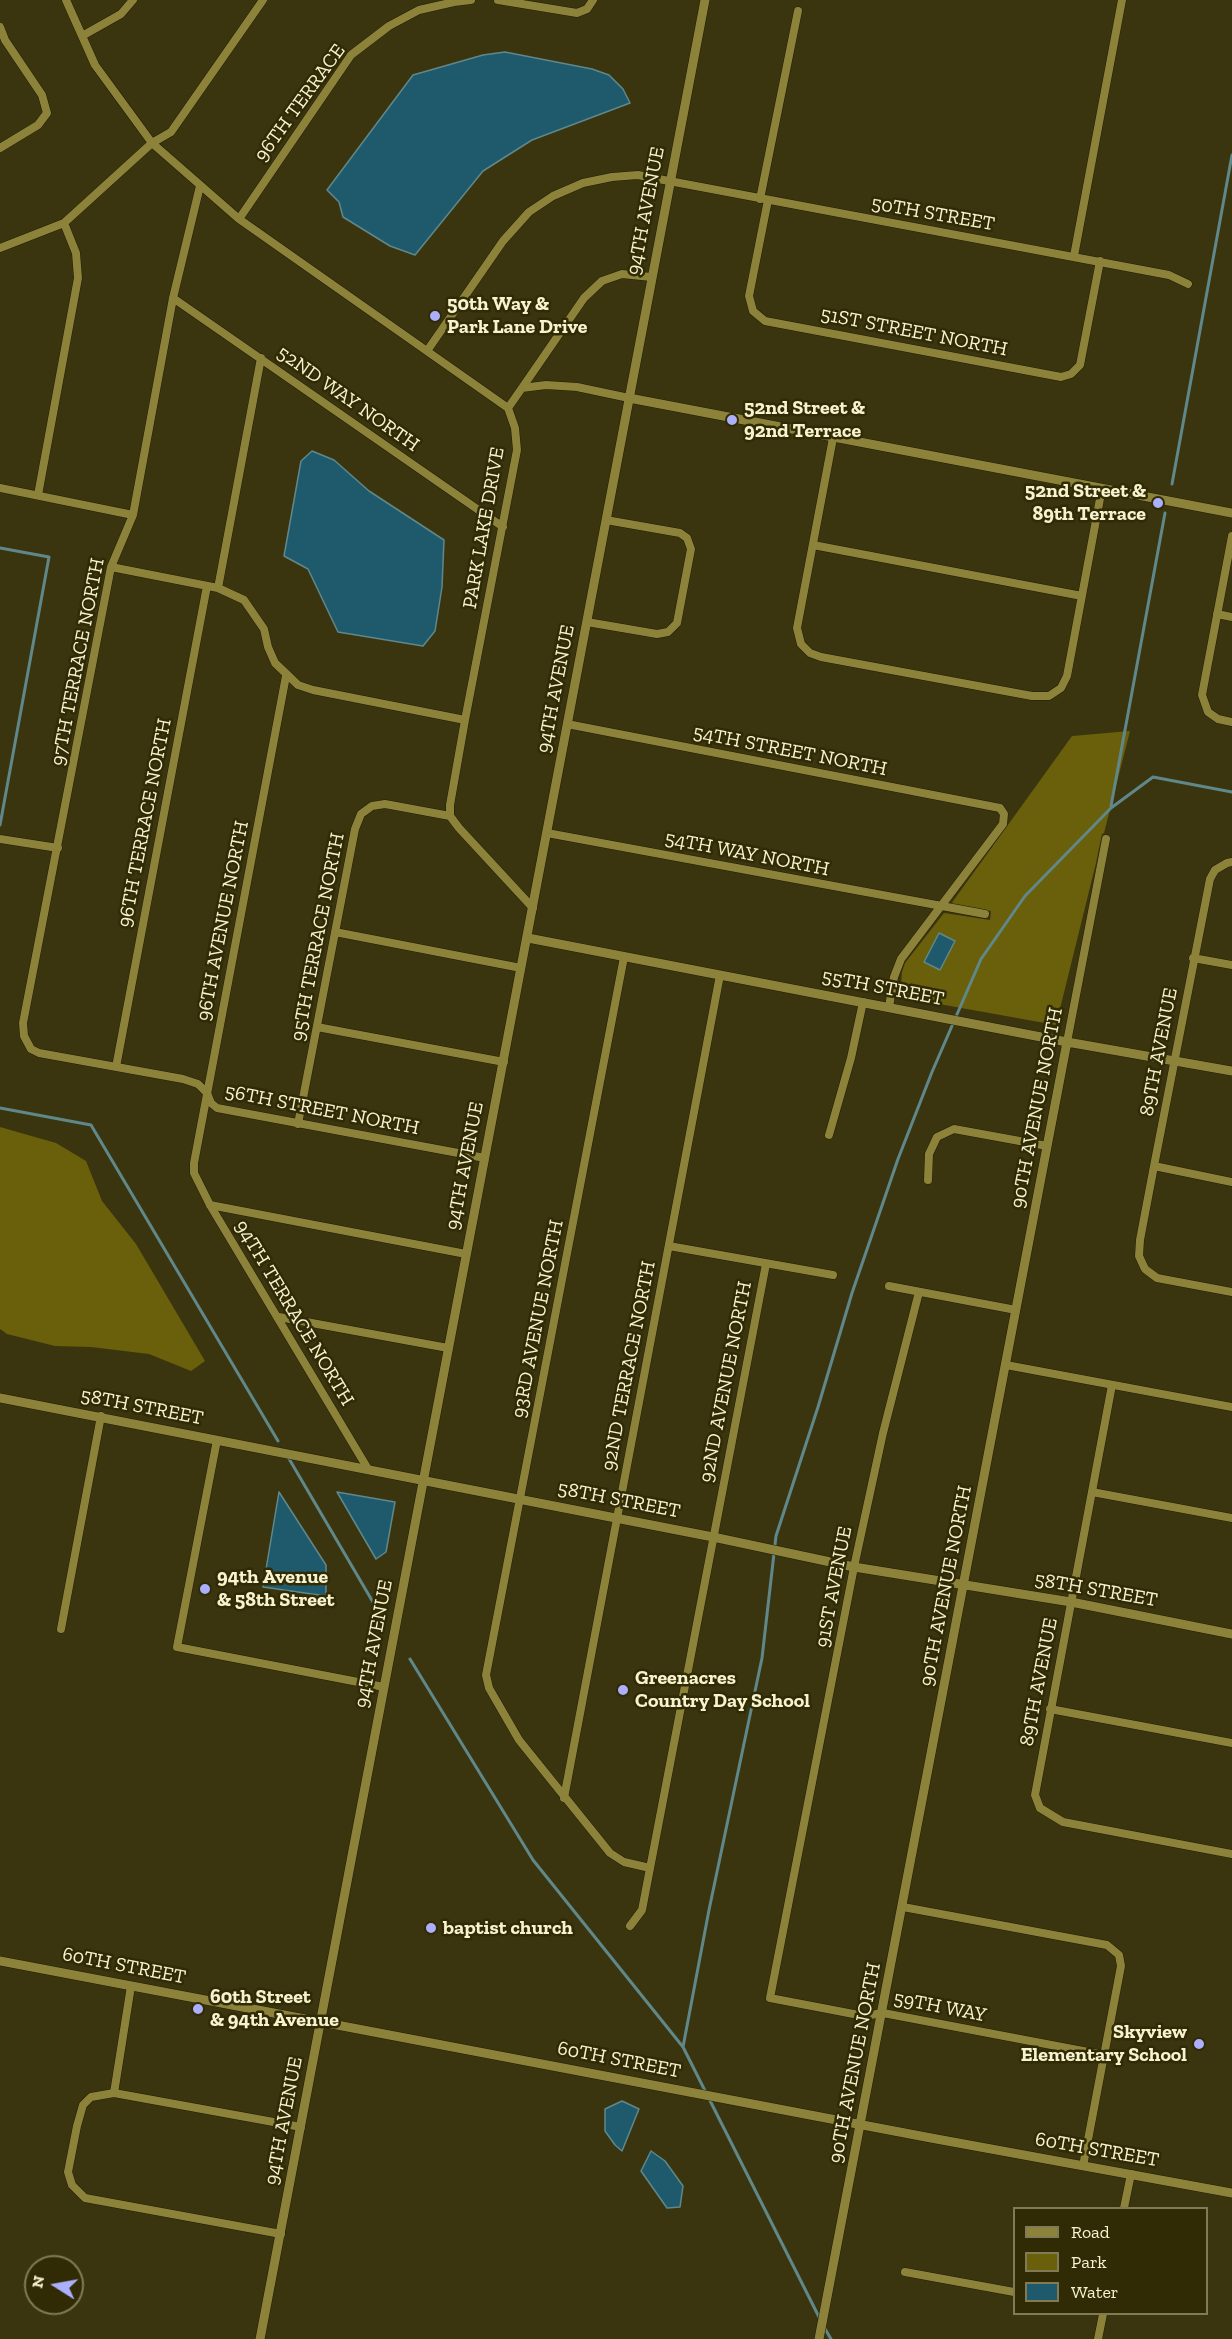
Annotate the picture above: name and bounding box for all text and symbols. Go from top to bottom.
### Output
street label: 96TH TERRACE [249,40,351,166]
street label: 94TH AVENUE [622,145,670,277]
street label: 50TH STREET [869,191,997,237]
place label: 50th Way & Park Lane Drive [447,292,587,339]
street label: 51ST STREET NORTH [818,302,1010,362]
marker: 50th Way & Park Lane Drive [428,309,442,323]
street label: 52ND WAY NORTH [272,341,424,457]
place label: 52nd Street & 92nd Terrace [744,396,865,443]
marker: 52nd Street & 92nd Terrace [725,413,739,427]
street label: PARK LAKE DRIVE [458,445,510,611]
place label: 52nd Street & 89th Terrace [1025,479,1146,526]
marker: 52nd Street & 89th Terrace [1151,496,1165,510]
street label: 97TH TERRACE NORTH [46,556,110,768]
street label: 94TH AVENUE [532,623,580,755]
street label: 96TH TERRACE NORTH [113,716,177,930]
street label: 54TH STREET NORTH [691,720,889,782]
street label: 96TH AVENUE NORTH [192,819,254,1023]
street label: 54TH WAY NORTH [663,826,831,882]
street label: 95TH TERRACE NORTH [286,831,350,1043]
street label: 55TH STREET [820,964,946,1012]
street label: 89TH AVENUE [1135,986,1183,1118]
street label: 90TH AVENUE NORTH [1006,1005,1068,1211]
street label: 56TH STREET NORTH [223,1079,421,1141]
street label: 94TH AVENUE [441,1100,489,1232]
street label: 94TH TERRACE NORTH [229,1216,359,1410]
street label: 93RD AVENUE NORTH [507,1218,569,1420]
street label: 92ND TERRACE NORTH [597,1259,661,1473]
street label: 92ND AVENUE NORTH [695,1279,757,1485]
street label: 58TH STREET [79,1383,205,1431]
street label: 58TH STREET [556,1476,682,1524]
street label: 90TH AVENUE NORTH [915,1483,977,1689]
street label: 91ST AVENUE [810,1524,858,1650]
place label: 94th Avenue & 58th Street [217,1565,335,1612]
street label: 58TH STREET [1033,1567,1159,1613]
street label: 94TH AVENUE [350,1578,398,1710]
marker: 94th Avenue & 58th Street [198,1582,212,1596]
street label: 89TH AVENUE [1015,1616,1063,1748]
place label: Greenacres Country Day School [635,1666,810,1713]
marker: Greenacres Country Day School [616,1683,630,1697]
place label: baptist church [443,1916,573,1940]
marker: baptist church [424,1921,438,1935]
street label: 60TH STREET [60,1942,188,1990]
street label: 90TH AVENUE NORTH [824,1960,886,2166]
place label: 60th Street & 94th Avenue [210,1985,339,2032]
street label: 59TH WAY [892,1986,988,2028]
marker: 60th Street & 94th Avenue [191,2002,205,2016]
place label: Skyview Elementary School [1021,2020,1187,2067]
street label: 60TH STREET [555,2036,683,2084]
marker: Skyview Elementary School [1192,2037,1206,2051]
street label: 94TH AVENUE [260,2055,308,2187]
street label: 60TH STREET [1033,2127,1161,2173]
legend [1013,2207,1208,2315]
text: Road [1071,2221,1110,2243]
text: Park [1071,2251,1107,2273]
north arrow [24,2255,84,2315]
text: N [27,2274,48,2290]
text: Water [1071,2281,1118,2303]

